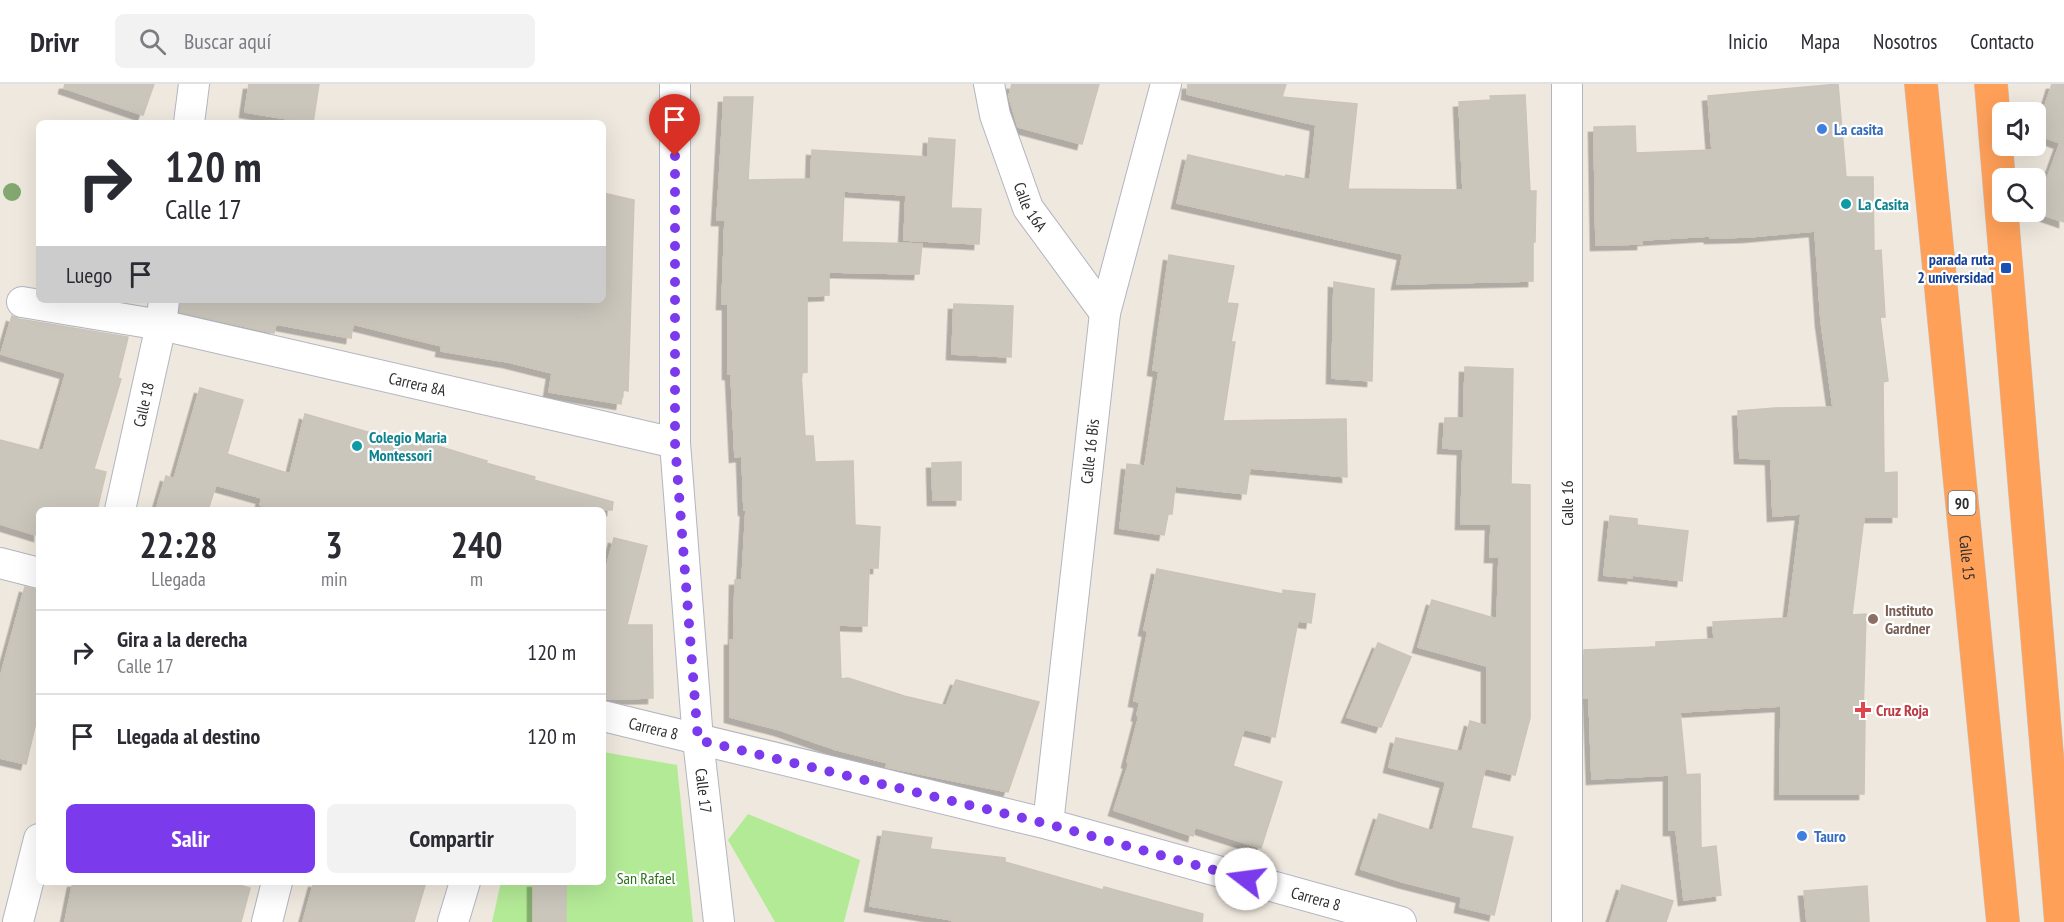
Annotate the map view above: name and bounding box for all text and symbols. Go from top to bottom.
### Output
search box [115,14,535,68]
text: Drivr [30,23,79,60]
icon: search [136,25,169,58]
text: Buscar aquí [184,27,271,55]
text: Inicio [1728,28,1768,55]
text: Mapa [1801,28,1840,55]
text: Nosotros [1873,28,1937,55]
text: Contacto [1970,28,2034,55]
pin [649,94,700,156]
map controls [1992,102,2046,222]
button: sound [1992,102,2046,156]
icon: arrive [658,103,691,136]
place label: La casita [1834,119,1884,139]
marker: La casita [1815,122,1829,136]
text: 120 m [165,139,262,194]
icon: right [66,144,144,222]
button: search [1992,168,2046,222]
street label: Calle 16A [1010,179,1052,235]
text: Calle 17 [165,192,242,226]
place label: La Casita [1858,194,1909,214]
marker: La Casita [1839,197,1853,211]
place label: parada ruta 2 universidad [1917,249,1994,287]
icon: arrive [124,258,157,291]
text: Luego [66,261,112,289]
marker: parada ruta 2 universidad [1999,261,2013,275]
street label: Carrera 8A [387,368,448,400]
street label: Calle 18 [129,380,158,429]
street label: Calle 16 Bis [1076,418,1103,485]
place label: Colegio Maria Montessori [369,427,447,465]
marker: Colegio Maria Montessori [350,439,364,453]
street label: Calle 16 [1557,480,1577,526]
road number: 90 [1948,491,1976,515]
text: 22:28 [140,521,217,568]
text: 3 [325,521,343,568]
text: 240 [451,521,502,568]
street label: Calle 15 [1955,534,1980,581]
text: Llegada [151,566,206,592]
text: min [321,566,347,592]
text: m [470,566,483,592]
place label: Instituto Gardner [1885,600,1933,638]
marker: Instituto Gardner [1866,612,1880,626]
text: Gira a la derecha [117,625,247,653]
icon: right [66,636,99,669]
text: 120 m [527,638,576,666]
text: Calle 17 [117,653,174,679]
place label: Cruz Roja [1876,700,1929,720]
marker: Cruz Roja [1854,701,1872,719]
street label: Carrera 8 [627,713,680,744]
icon: arrive [66,720,99,753]
text: Llegada al destino [117,722,260,750]
text: 120 m [527,722,576,750]
street label: Calle 17 [691,767,716,814]
button: Salir [66,804,315,873]
button: Compartir [327,804,576,873]
place label: Tauro [1814,826,1846,846]
marker: Tauro [1795,829,1809,843]
position arrow [1214,847,1278,911]
park label: San Rafael [617,868,676,888]
street label: Carrera 8 [1289,882,1343,915]

